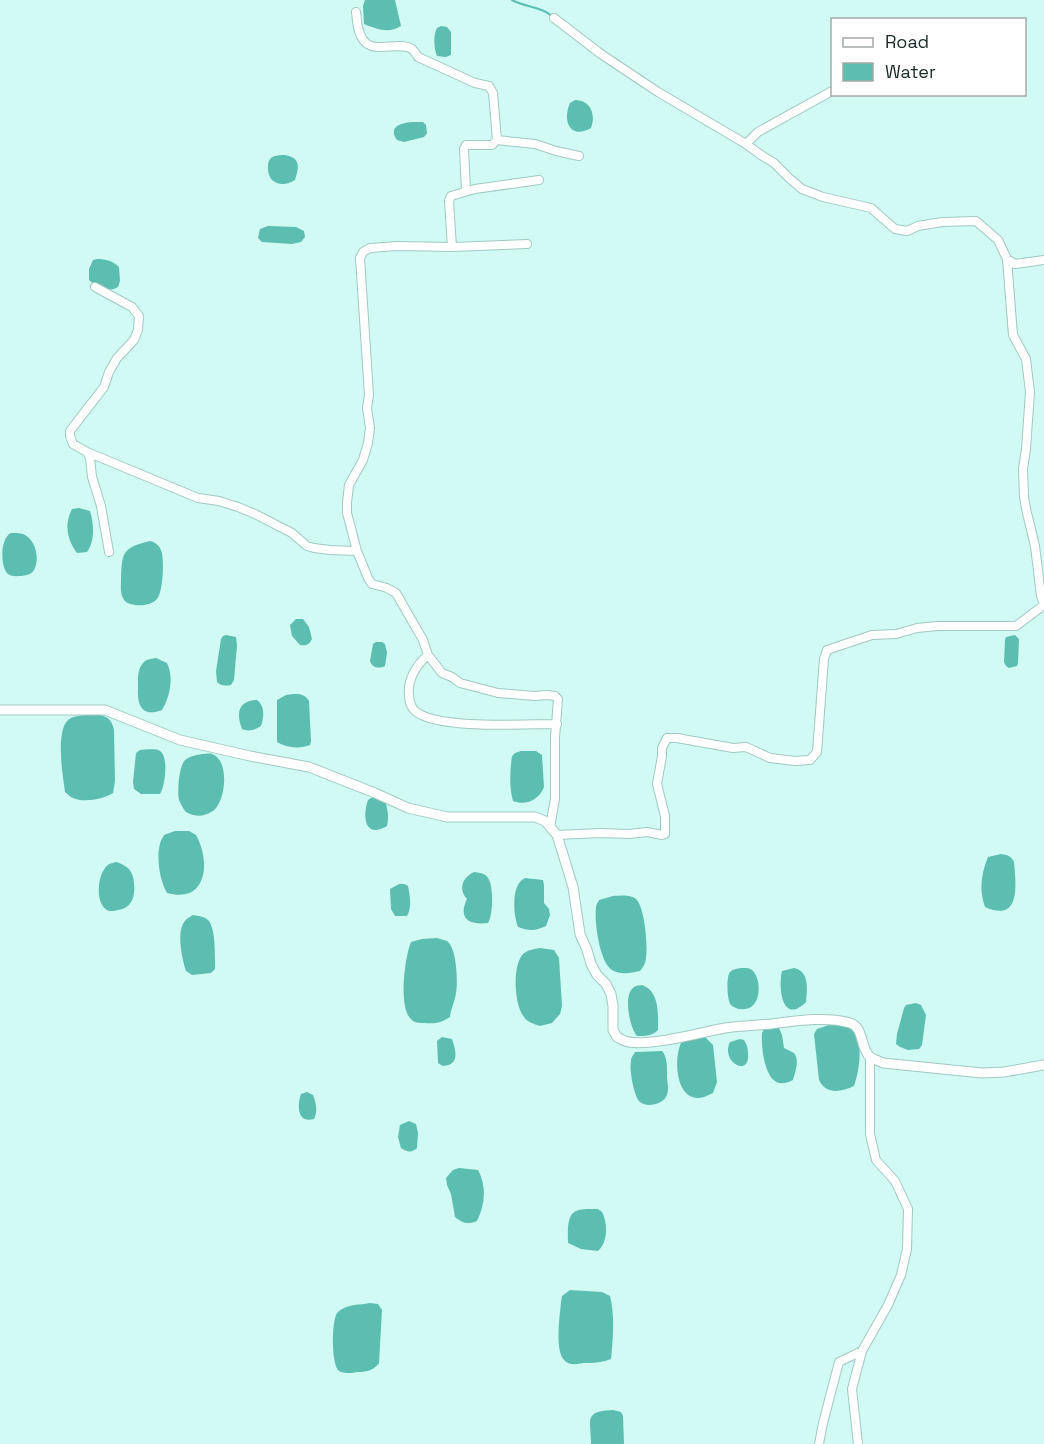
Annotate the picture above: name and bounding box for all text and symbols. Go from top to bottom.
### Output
legend [831,18,1026,96]
text: Road [885,30,929,53]
text: Water [885,60,936,83]

